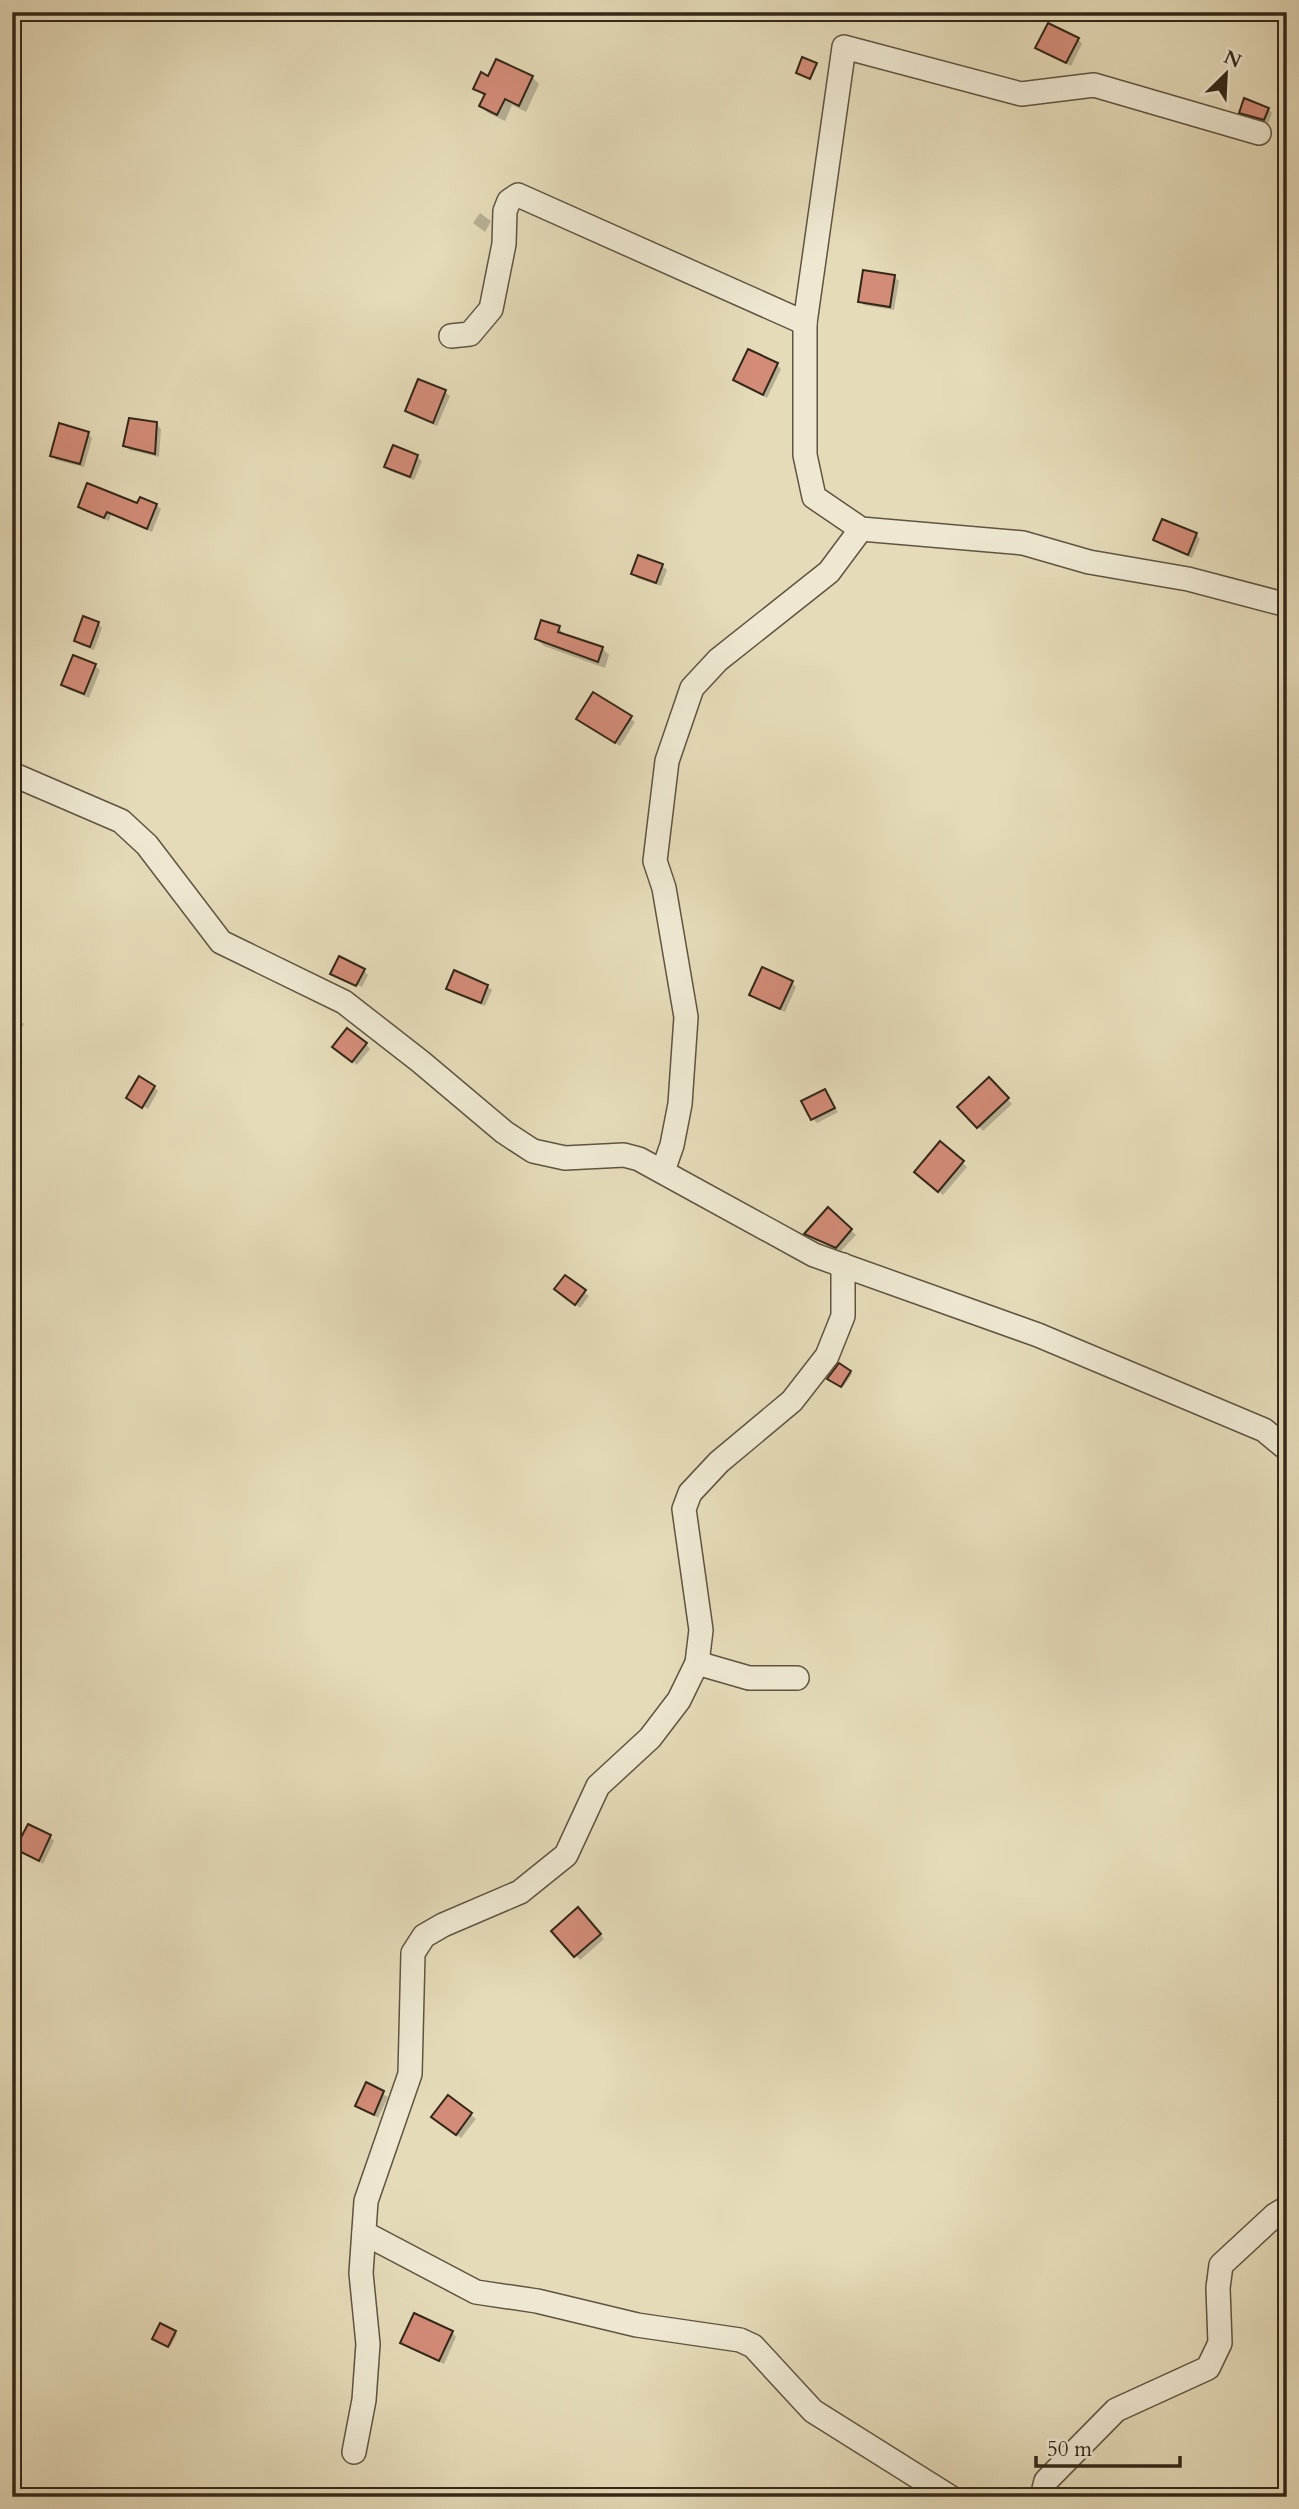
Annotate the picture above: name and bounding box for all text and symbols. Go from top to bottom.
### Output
north arrow [1190,38,1260,108]
text: N [1220,44,1246,75]
scale bar [1036,2425,1180,2469]
text: 50 m [1047,2435,1092,2464]

